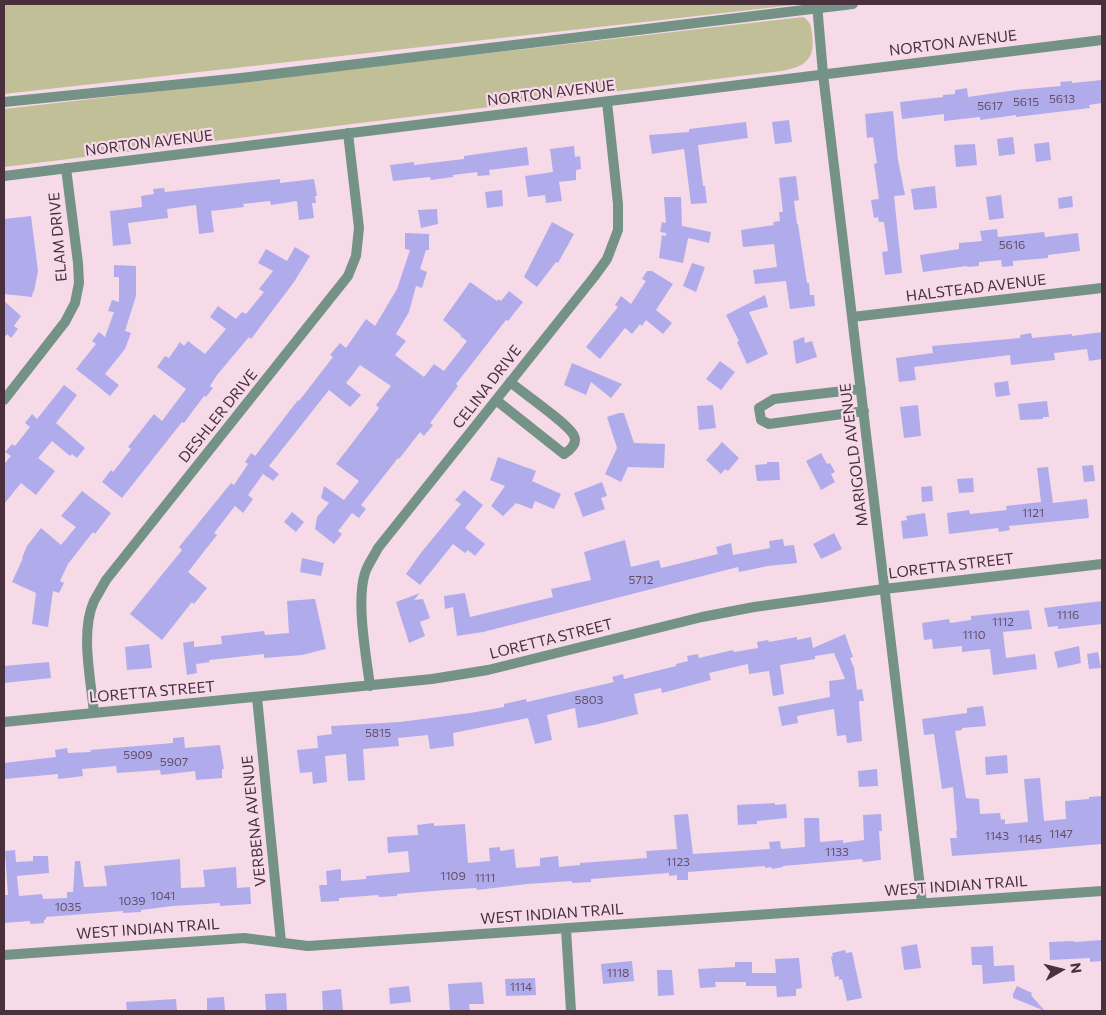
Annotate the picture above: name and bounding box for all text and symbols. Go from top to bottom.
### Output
street label: NORTON AVENUE [888,26,1018,60]
street label: NORTON AVENUE [486,76,616,110]
house number: 5613 [1049,92,1075,106]
house number: 5615 [1013,95,1039,109]
house number: 5617 [977,99,1003,113]
street label: NORTON AVENUE [84,126,214,160]
street label: ELAM DRIVE [45,192,71,282]
house number: 5616 [999,238,1025,252]
street label: HALSTEAD AVENUE [905,270,1047,306]
street label: CELINA DRIVE [449,342,525,432]
street label: DESHLER DRIVE [175,366,261,466]
street label: MARIGOLD AVENUE [836,382,872,528]
house number: 1121 [1022,506,1044,520]
street label: LORETTA STREET [887,549,1015,583]
house number: 5712 [628,573,654,587]
house number: 1116 [1057,608,1079,622]
street label: LORETTA STREET [488,615,614,663]
house number: 1112 [992,615,1014,629]
house number: 1110 [962,628,986,642]
street label: LORETTA STREET [88,678,216,706]
house number: 5803 [575,693,603,707]
house number: 5815 [365,726,391,740]
house number: 5909 [123,748,153,762]
street label: VERBENA AVENUE [238,754,270,888]
house number: 5907 [160,755,188,769]
house number: 1147 [1049,827,1073,841]
house number: 1143 [985,829,1009,843]
house number: 1145 [1018,832,1042,846]
house number: 1133 [825,845,849,859]
house number: 1123 [666,855,690,869]
house number: 1109 [440,869,466,883]
house number: 1111 [475,871,495,885]
street label: WEST INDIAN TRAIL [884,872,1028,900]
house number: 1041 [151,889,175,903]
house number: 1039 [118,894,146,908]
house number: 1035 [55,900,81,914]
street label: WEST INDIAN TRAIL [480,900,624,928]
street label: WEST INDIAN TRAIL [76,915,220,943]
north arrow [1036,945,1086,995]
text: N [1067,961,1085,974]
house number: 1118 [607,966,629,980]
house number: 1114 [510,980,532,994]

